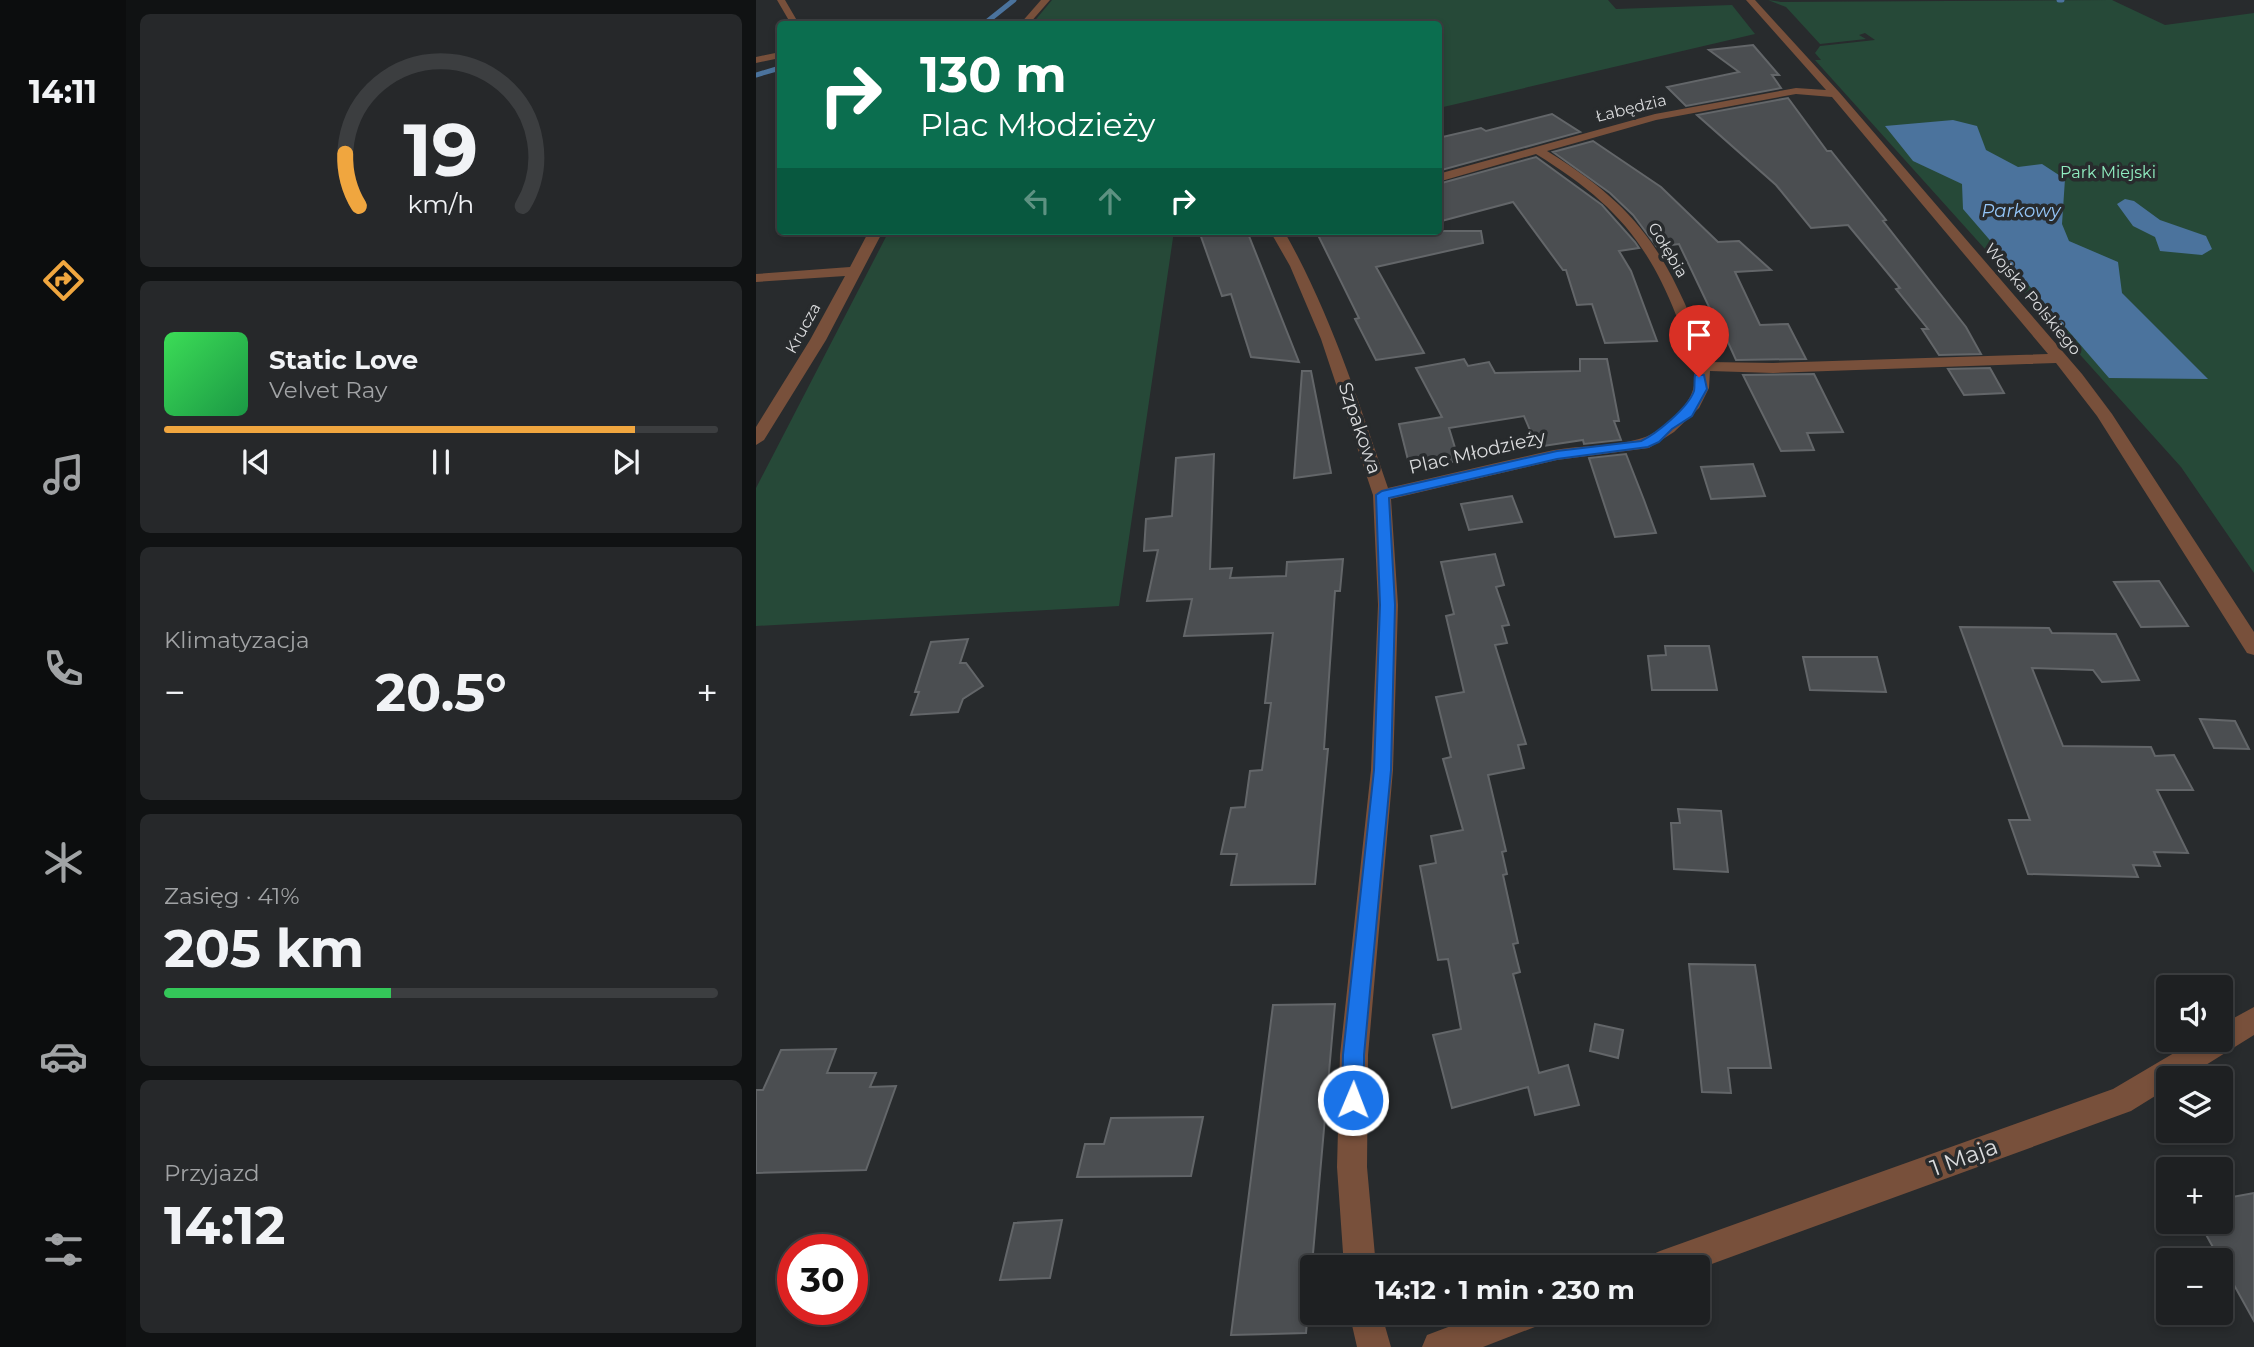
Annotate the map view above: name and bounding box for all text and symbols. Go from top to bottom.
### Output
text: 130 m [920,45,1067,104]
icon: right [805,49,896,140]
text: 14:11 [29,72,97,111]
street label: Łabędzia [1594,90,1668,126]
text: Plac Młodzieży [920,105,1155,144]
text: 19 [404,107,478,195]
park label: Park Miejski [2060,163,2156,182]
icon: left [1018,182,1056,220]
icon: ahead [1091,182,1129,220]
icon: right [1164,182,1202,220]
text: km/h [408,189,474,219]
water label: Parkowy [1982,200,2062,222]
street label: Gołębia [1644,219,1692,281]
street label: Wojska Polskiego [1981,239,2085,359]
icon: directions [39,256,88,305]
street label: Krucza [781,299,825,357]
pin [1669,305,1729,377]
icon: arrive [1680,316,1718,354]
text: Static Love [269,344,418,376]
text: Velvet Ray [269,376,387,404]
street label: Szpakowa [1334,379,1386,477]
street label: Plac Młodzieży [1406,425,1548,479]
icon: previous [237,443,275,481]
icon: pause [422,443,460,481]
icon: next [607,443,645,481]
icon: music [39,450,88,499]
text: Klimatyzacja [164,626,310,654]
icon: phone [39,644,88,693]
text: 20.5° [375,661,507,724]
text: − [164,669,186,716]
text: + [696,669,718,716]
icon: climate [39,838,88,887]
text: Zasięg · 41% [164,882,299,910]
text: 205 km [164,917,364,980]
map controls [2156,975,2233,1325]
button: sound [2156,975,2233,1052]
icon: car [39,1032,88,1081]
position arrow [1316,1063,1390,1137]
button: layers [2156,1066,2233,1143]
street label: 1 Maja [1926,1132,2002,1182]
button: + [2156,1157,2233,1234]
text: Przyjazd [164,1159,260,1187]
text: 14:12 [164,1194,285,1257]
icon: filters [39,1225,88,1274]
speed limit sign: 30 [777,1234,868,1325]
button: − [2156,1248,2233,1325]
text: 14:12 · 1 min · 230 m [1375,1274,1635,1306]

